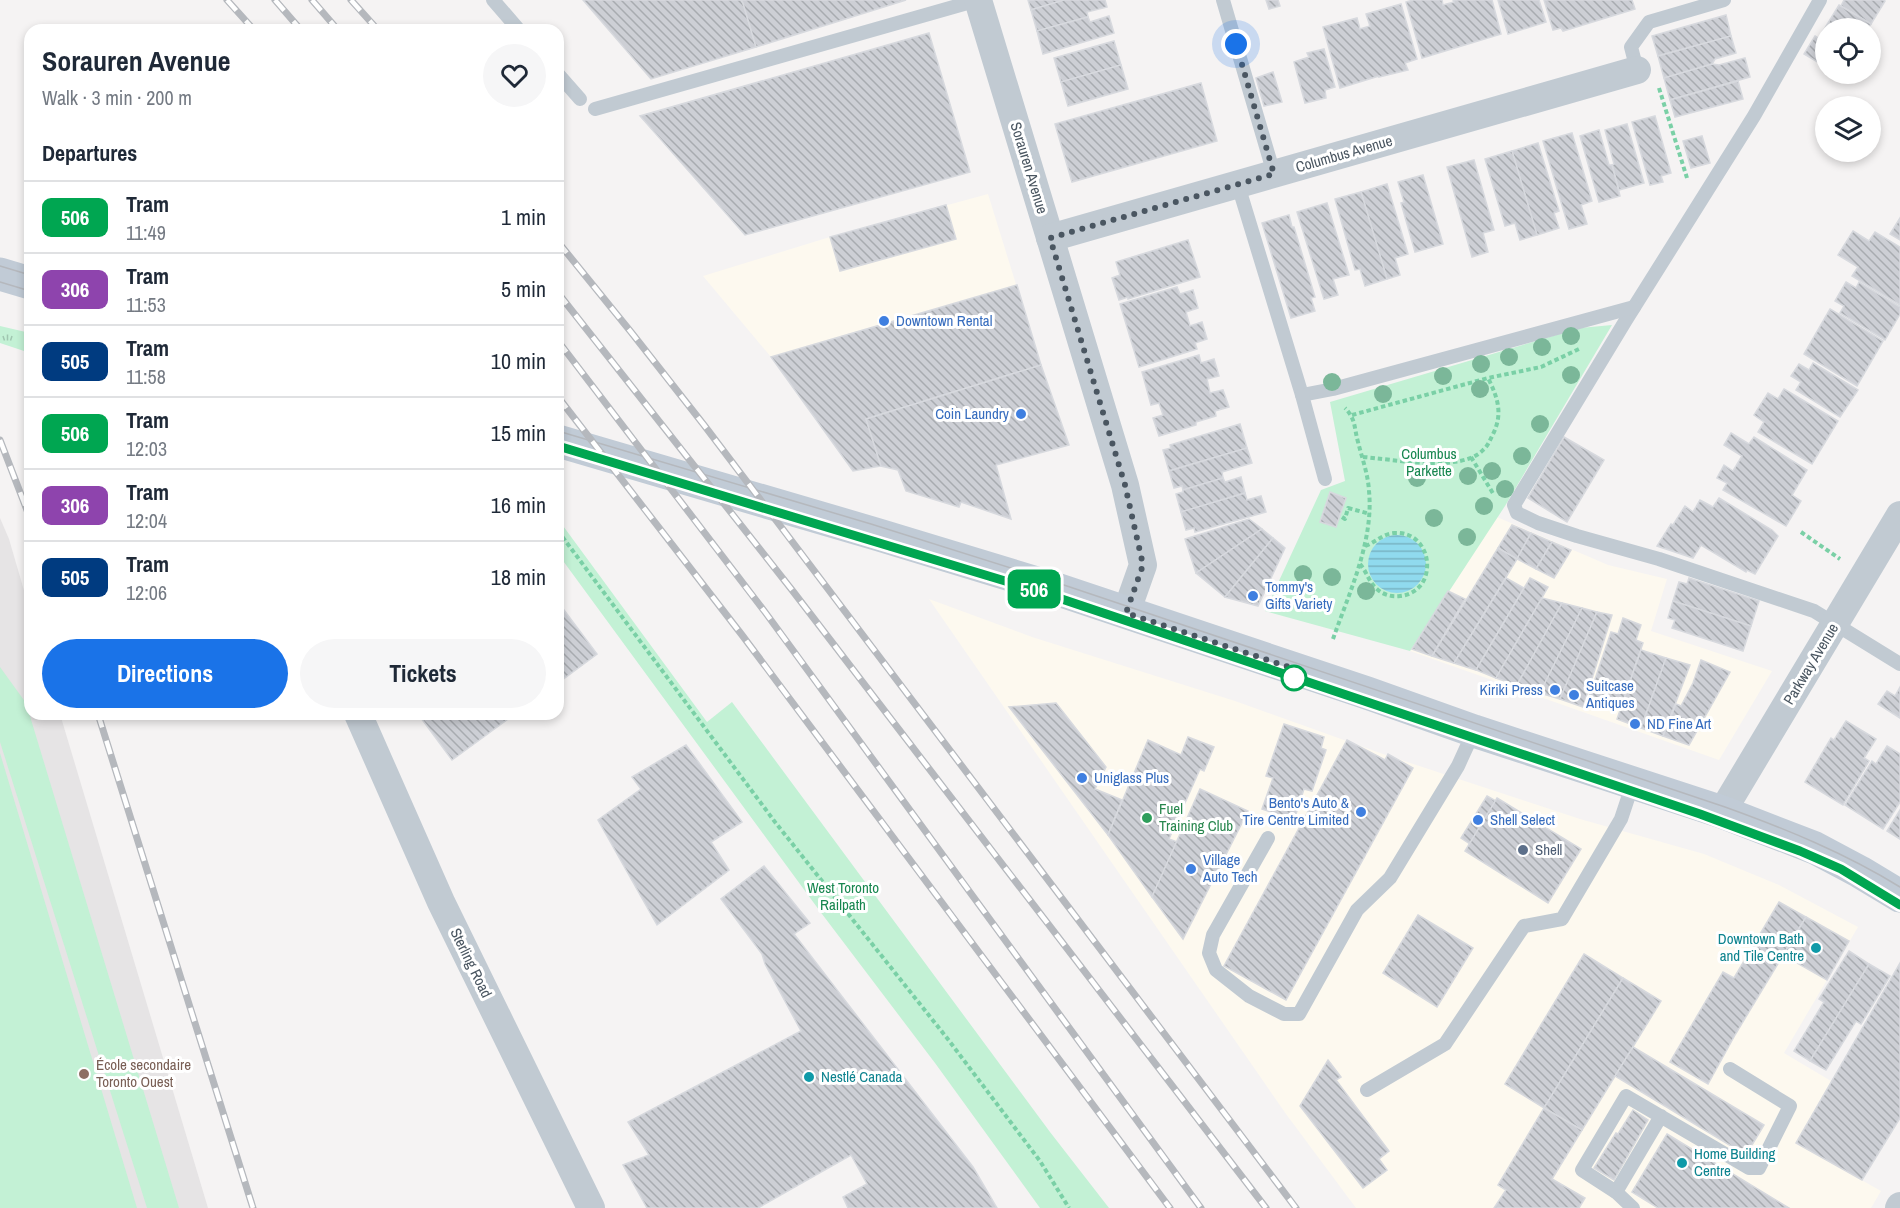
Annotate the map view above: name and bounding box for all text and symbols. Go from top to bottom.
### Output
map controls [1815,18,1881,162]
button: locate [1815,18,1881,84]
your location [1221,29,1251,59]
text: Sorauren Avenue [42,42,230,80]
button: heart [483,44,546,107]
text: Walk · 3 min · 200 m [42,84,192,111]
button: layers [1815,96,1881,162]
street label: Sorauren Avenue [1006,119,1053,216]
street label: Columbus Avenue [1293,130,1395,177]
text: Departures [42,138,137,168]
text: Tram [126,189,169,219]
text: 1 min [501,202,546,232]
text: 506 [61,203,89,232]
text: 11:49 [126,219,166,246]
text: Tram [126,261,169,291]
text: 5 min [501,274,546,304]
text: 306 [61,275,89,304]
text: 11:53 [126,291,166,318]
place label: Downtown Rental [896,310,992,331]
marker: Downtown Rental [877,314,891,328]
text: Tram [126,333,169,363]
text: 10 min [491,346,546,376]
text: 505 [61,347,89,376]
text: 11:58 [126,363,166,390]
place label: Coin Laundry [935,403,1010,424]
text: Tram [126,405,169,435]
marker: Coin Laundry [1014,407,1028,421]
text: 15 min [491,418,546,448]
text: 506 [61,419,89,448]
text: 12:03 [126,435,167,462]
park label: Columbus Parkette [1401,443,1457,481]
text: Tram [126,477,169,507]
text: 16 min [491,490,546,520]
text: 306 [61,491,89,520]
text: 12:04 [126,507,167,534]
text: Tram [126,549,169,579]
text: 18 min [491,562,546,592]
text: 505 [61,563,89,592]
line badge: 506 [1000,570,1068,608]
text: 506 [1020,575,1048,604]
place label: Tommy's Gifts Variety [1265,576,1333,614]
text: 12:06 [126,579,167,606]
marker: Tommy's Gifts Variety [1246,589,1260,603]
street label: Parkway Avenue [1778,619,1843,708]
button: Directions [42,639,288,708]
button: Tickets [300,639,546,708]
unlabelled marker [1281,665,1307,691]
place label: Suitcase Antiques [1585,675,1635,713]
place label: Kiriki Press [1479,679,1543,700]
marker: Kiriki Press [1548,683,1562,697]
marker: Suitcase Antiques [1567,688,1581,702]
place label: ND Fine Art [1647,713,1712,734]
marker: ND Fine Art [1628,717,1642,731]
place label: Uniglass Plus [1094,767,1169,788]
marker: Uniglass Plus [1075,771,1089,785]
place label: Bento's Auto & Tire Centre Limited [1243,792,1350,830]
place label: Fuel Training Club [1159,798,1233,836]
marker: Bento's Auto & Tire Centre Limited [1354,805,1368,819]
place label: Shell Select [1490,809,1556,830]
marker: Fuel Training Club [1140,811,1154,825]
marker: Shell Select [1471,813,1485,827]
place label: Shell [1535,839,1562,860]
marker: Shell [1516,843,1530,857]
place label: Village Auto Tech [1202,849,1258,887]
marker: Village Auto Tech [1184,862,1198,876]
park label: West Toronto Railpath [807,877,879,915]
street label: Sterling Road [446,924,497,1001]
place label: Downtown Bath and Tile Centre [1718,928,1804,966]
marker: Downtown Bath and Tile Centre [1809,941,1823,955]
place label: École secondaire Toronto Ouest [96,1054,191,1092]
place label: Nestlé Canada [821,1066,903,1087]
marker: École secondaire Toronto Ouest [77,1067,91,1081]
marker: Nestlé Canada [802,1070,816,1084]
place label: Home Building Centre [1694,1143,1776,1181]
marker: Home Building Centre [1675,1156,1689,1170]

